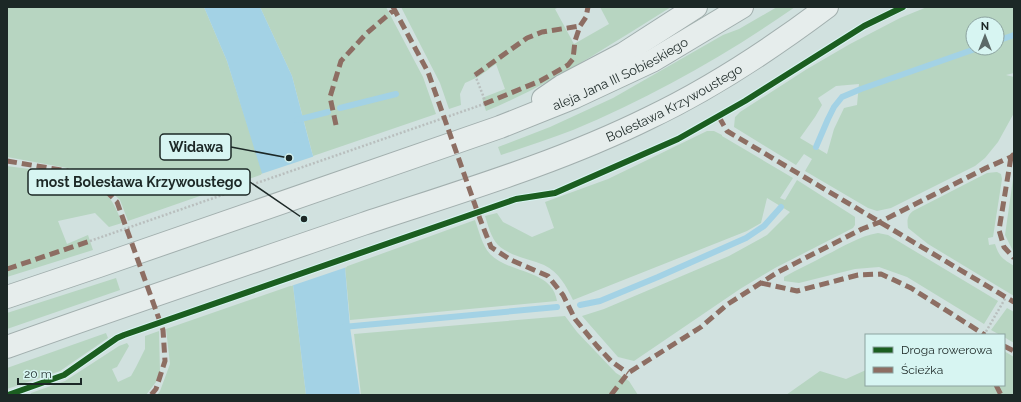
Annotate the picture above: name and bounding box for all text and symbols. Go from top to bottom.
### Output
north arrow [965,16,1005,56]
text: N [981,20,989,33]
street label: aleja Jana III Sobieskiego [550,34,691,113]
street label: Bolesława Krzywoustego [604,61,745,145]
callout: Widawa [160,134,231,160]
text: Widawa [169,139,223,155]
callout: most Bolesława Krzywoustego [28,169,250,195]
text: most Bolesława Krzywoustego [36,174,243,190]
legend [865,334,1005,386]
text: Droga rowerowa [901,343,992,357]
scale bar [18,360,81,386]
text: Ścieżka [901,363,943,377]
text: 20 m [24,367,52,381]

